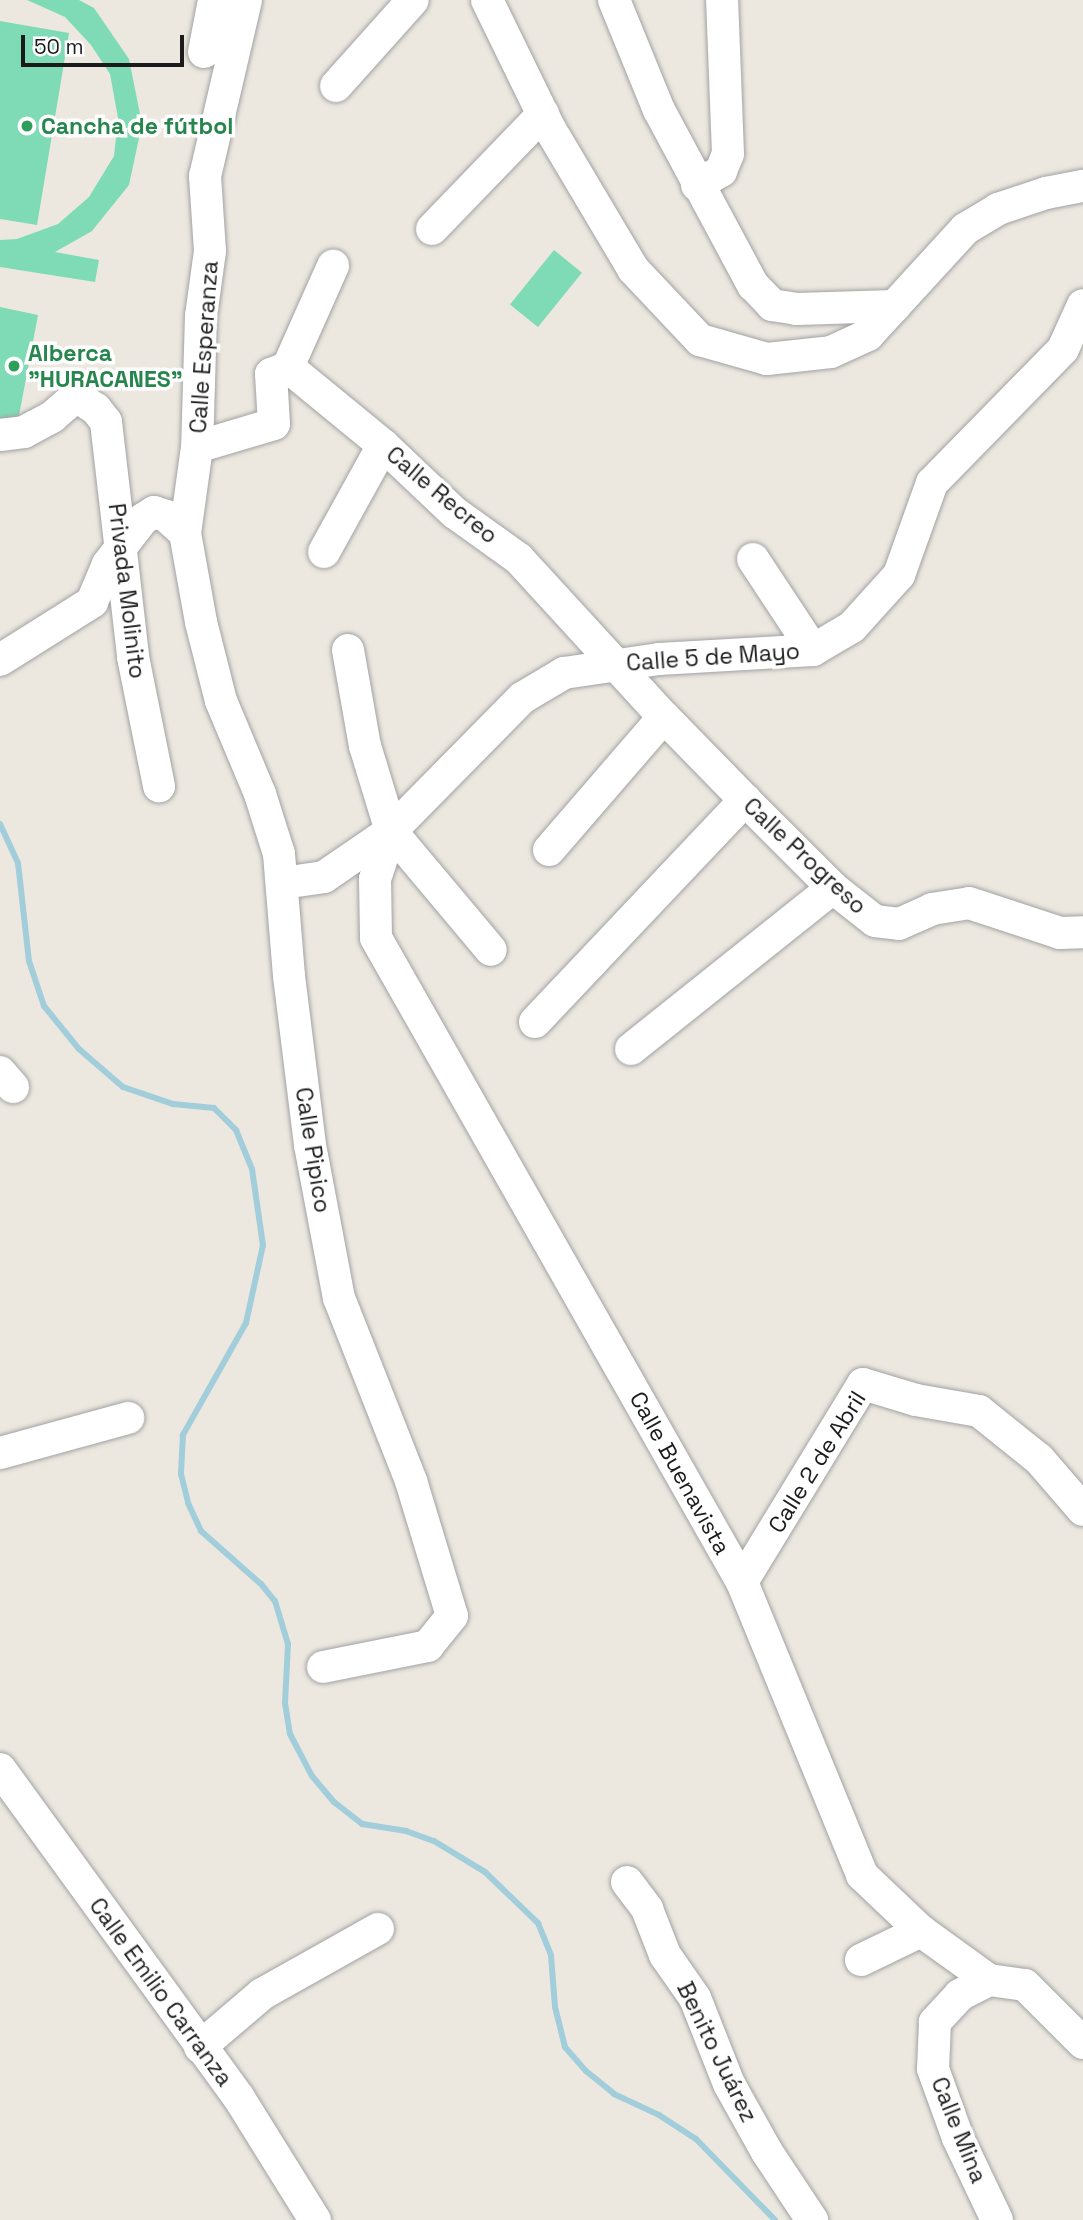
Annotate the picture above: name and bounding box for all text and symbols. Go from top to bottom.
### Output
scale bar [24,21,187,65]
text: 50 m [34,33,84,60]
place label: Cancha de fútbol [41,112,233,140]
marker: Cancha de fútbol [19,118,35,134]
street label: Calle Esperanza [184,260,224,434]
place label: Alberca "HURACANES" [28,339,182,393]
marker: Alberca "HURACANES" [6,358,22,374]
street label: Calle Recreo [381,440,503,550]
street label: Privada Molinito [103,502,151,680]
street label: Calle 5 de Mayo [625,637,801,677]
street label: Calle Progreso [738,792,872,920]
street label: Calle Pipico [289,1085,337,1215]
street label: Calle 2 de Abril [762,1386,872,1538]
street label: Calle Buenavista [624,1387,736,1559]
street label: Calle Emilio Carranza [83,1892,239,2092]
street label: Benito Juárez [671,1977,763,2127]
street label: Calle Mina [925,2073,993,2187]

